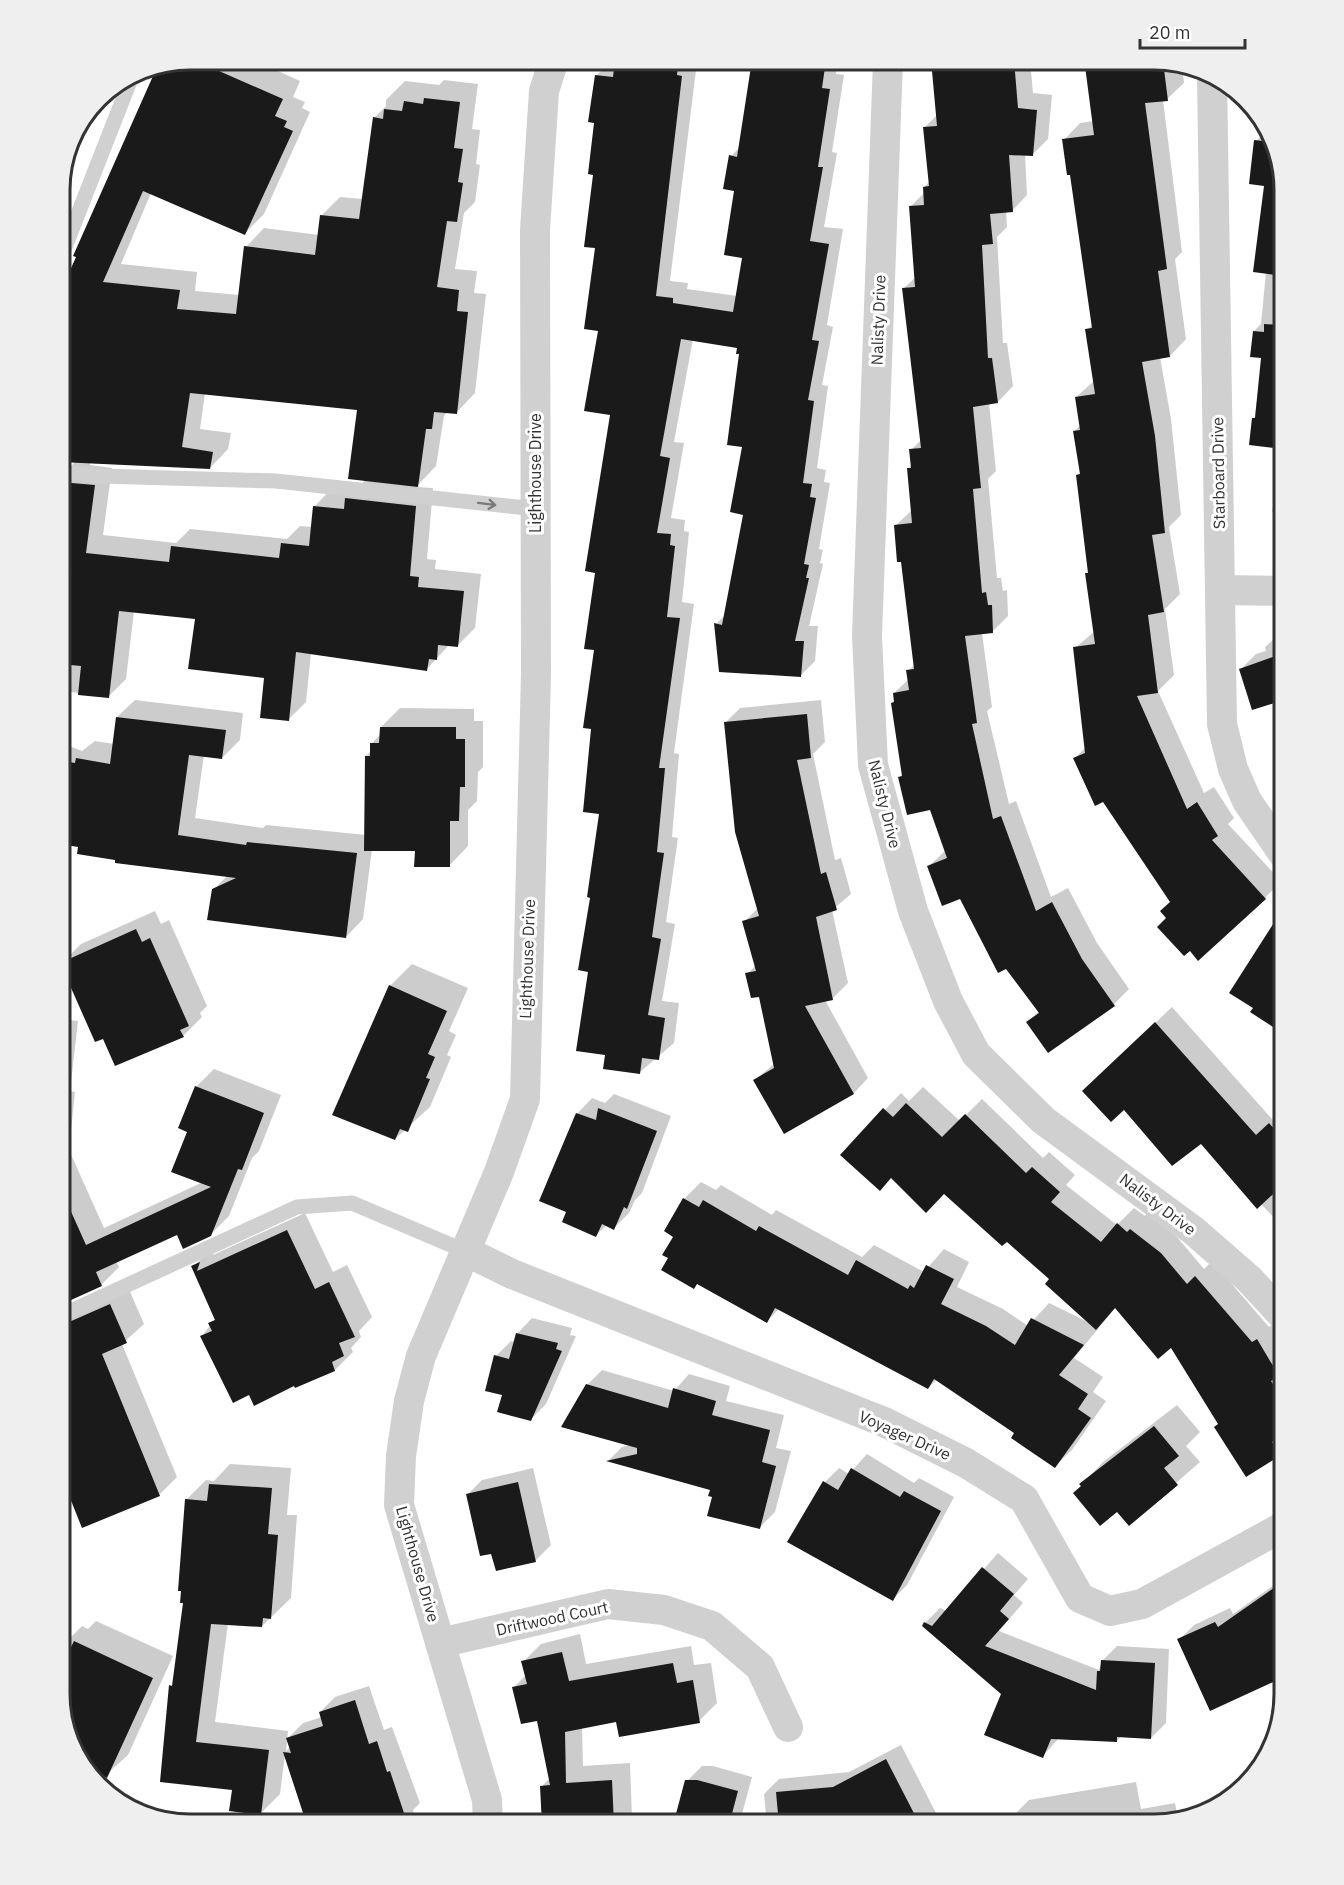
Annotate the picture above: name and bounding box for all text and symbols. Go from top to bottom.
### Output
scale bar [1140,12,1245,50]
text: 20 m [1149,21,1191,44]
street label: Nalisty Drive [866,274,890,366]
street label: Lighthouse Drive [525,413,545,533]
street label: Starboard Drive [1207,417,1229,529]
one-way arrow [476,498,496,509]
street label: Nalisty Drive [864,758,906,850]
street label: Lighthouse Drive [515,899,539,1019]
street label: Nalisty Drive [1116,1169,1200,1239]
street label: Voyager Drive [856,1406,954,1464]
street label: Lighthouse Drive [392,1504,444,1625]
street label: Driftwood Court [494,1596,610,1640]

